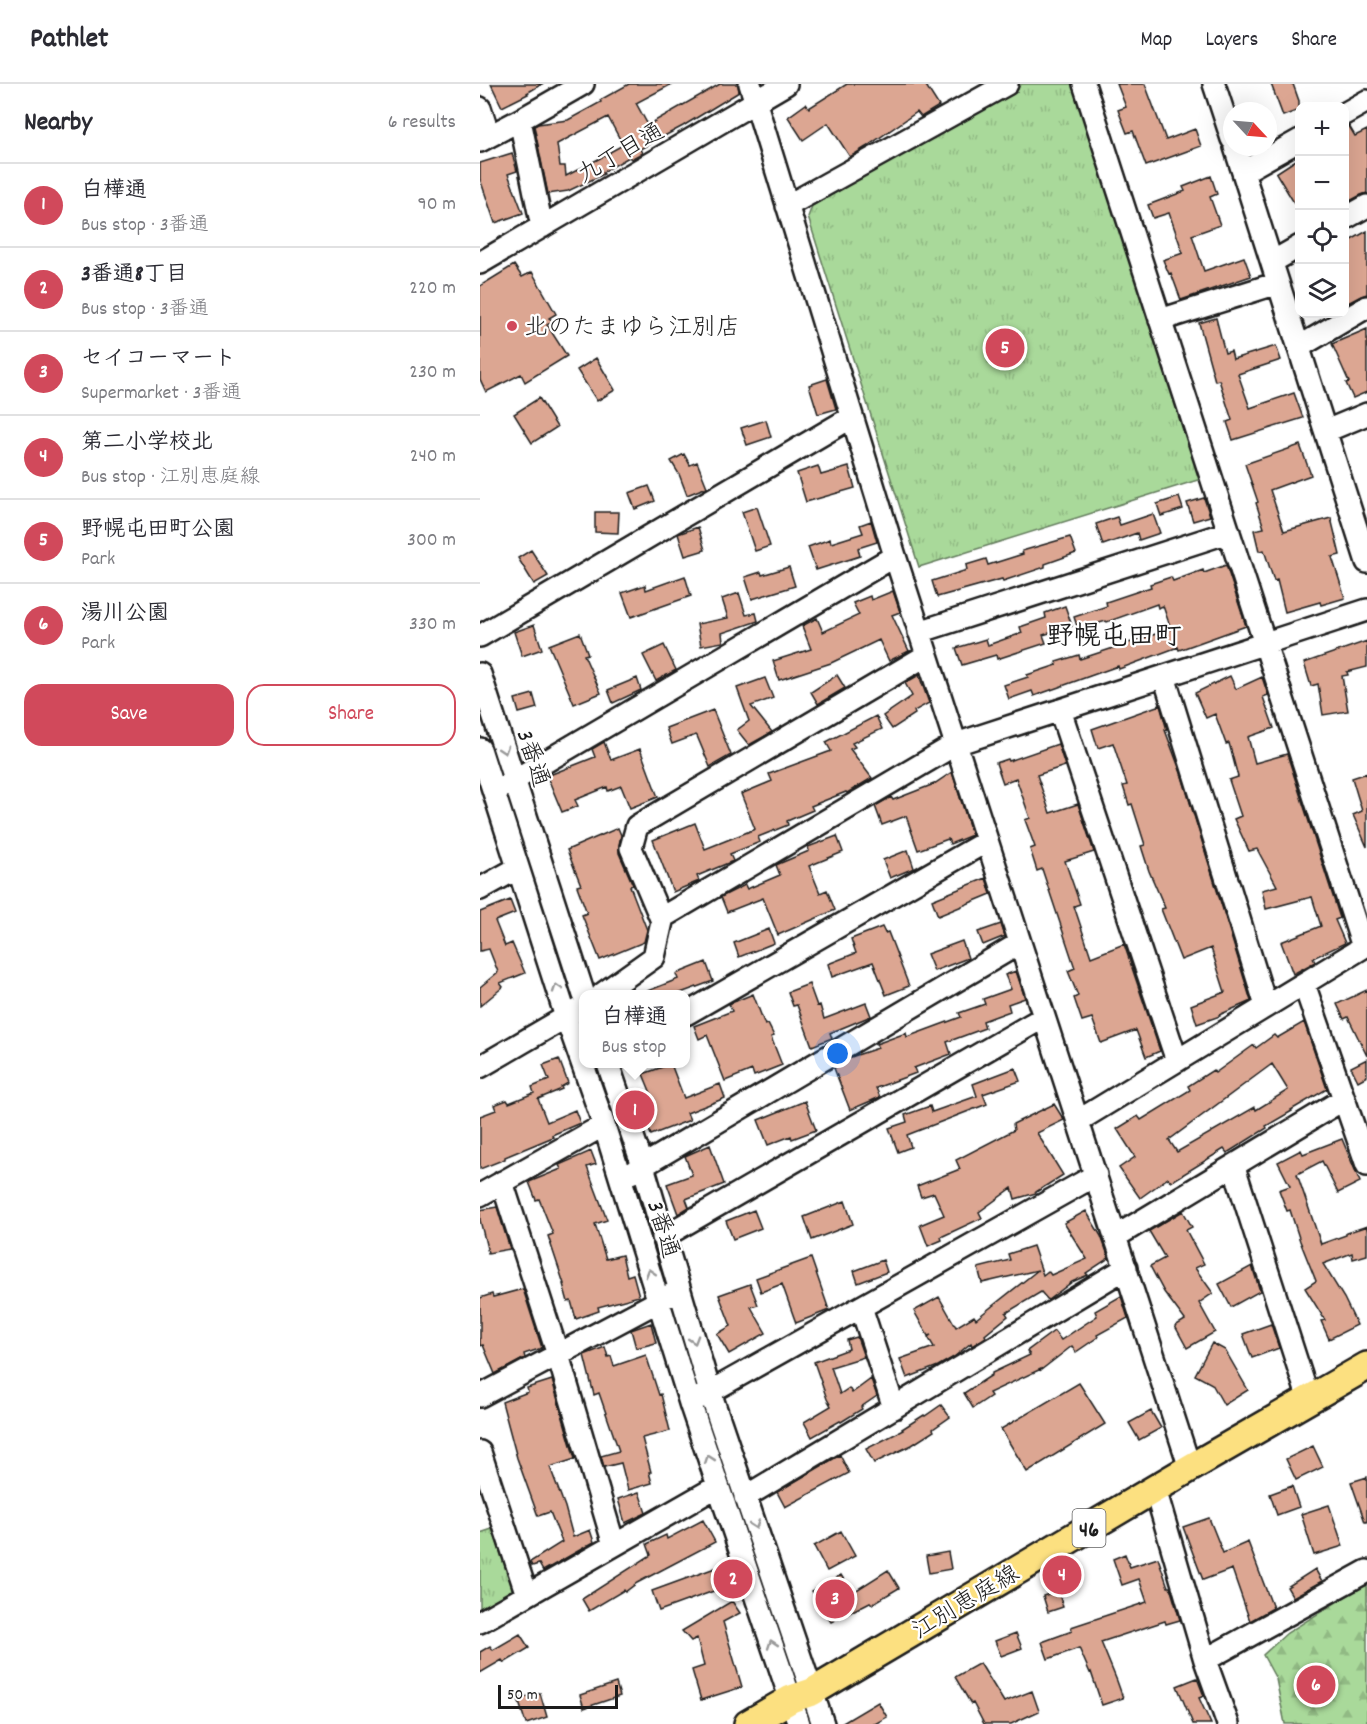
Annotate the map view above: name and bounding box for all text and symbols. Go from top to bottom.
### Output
text: Pathlet [30,21,108,61]
text: Map [1141,26,1172,56]
text: Layers [1205,26,1258,56]
text: Share [1291,26,1337,56]
north arrow [1223,102,1277,156]
map controls [1295,102,1349,318]
button: + [1295,102,1349,156]
text: Nearby [24,105,92,142]
text: 6 results [388,109,456,137]
street label: 九丁目通 [571,116,672,193]
button: − [1295,156,1349,210]
text: 白樺通 [81,176,147,207]
text: 1 [41,191,46,219]
text: 90 m [418,191,456,219]
button: locate [1295,210,1349,264]
text: Bus stop · 3番通 [81,212,209,240]
text: 3番通8丁目 [81,260,188,291]
button: layers [1295,264,1349,318]
text: 2 [39,275,48,303]
text: 220 m [409,275,456,303]
text: Bus stop · 3番通 [81,296,209,324]
place label: 北のたまゆら江別店 [524,312,740,346]
marker: 北のたまゆら江別店 [505,319,519,333]
pin: 5 [986,326,1024,370]
text: セイコーマート [81,344,236,375]
text: 3 [39,359,48,387]
text: 230 m [409,359,456,387]
text: Supermarket · 3番通 [81,380,241,408]
text: 第二小学校北 [81,428,213,459]
text: 4 [39,443,48,471]
text: 240 m [410,443,456,471]
text: Bus stop · 江別恵庭線 [81,464,260,492]
text: 野幌屯田町公園 [81,515,235,546]
text: 5 [39,527,48,555]
text: 300 m [407,527,456,555]
text: Park [81,546,115,574]
text: 湯川公園 [81,599,169,630]
text: 6 [39,611,48,639]
text: 330 m [409,611,456,639]
district label: 野幌屯田町 [1047,619,1182,658]
text: Park [81,630,115,658]
button: Save [24,684,234,746]
button: Share [246,684,456,746]
street label: 3番通 [506,726,556,792]
one-way arrow [497,744,510,755]
one-way arrow [551,983,564,994]
popup [579,990,690,1068]
text: 白樺通 [601,1003,668,1034]
text: Bus stop [601,1034,667,1062]
your location [823,1039,852,1068]
pin: 1 [616,1088,654,1132]
street label: 3番通 [636,1197,686,1263]
one-way arrow [645,1268,658,1279]
one-way arrow [687,1334,699,1345]
one-way arrow [704,1454,717,1465]
road number: 46 [1072,1509,1106,1547]
one-way arrow [748,1519,760,1530]
pin: 4 [1042,1552,1082,1598]
pin: 2 [714,1556,752,1602]
street label: 江別恵庭線 [906,1558,1027,1649]
pin: 3 [816,1576,854,1622]
one-way arrow [767,1639,780,1650]
pin: 6 [1296,1662,1336,1708]
scale bar [498,1682,618,1710]
text: 50 m [507,1684,538,1707]

